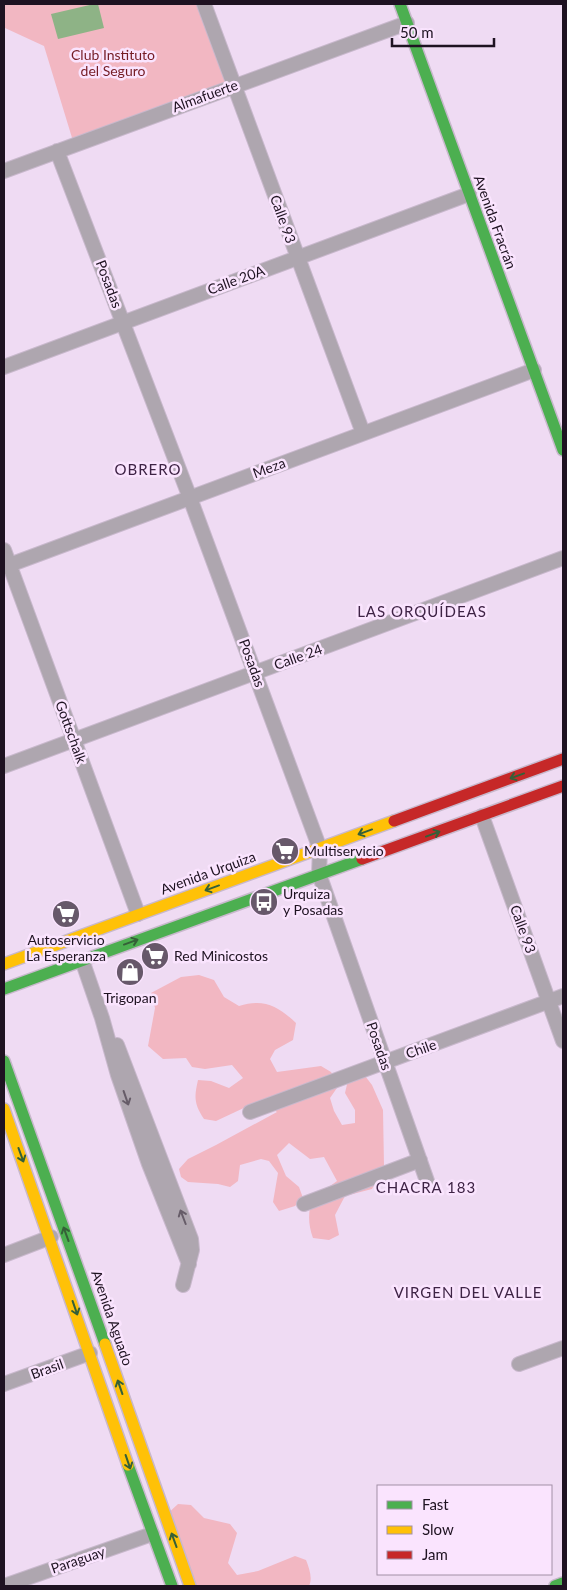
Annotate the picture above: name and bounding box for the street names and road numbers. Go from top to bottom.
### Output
street label: Almafuerte [170,76,240,115]
street label: Avenida Fracrán [471,173,520,271]
street label: Calle 93 [267,192,300,245]
street label: Posadas [93,258,126,310]
street label: Calle 20A [205,261,267,298]
street label: Meza [250,454,287,481]
street label: Posadas [236,636,269,689]
street label: Calle 24 [271,640,324,673]
street label: Gottschalk [52,698,91,766]
street label: Avenida Urquiza [158,847,258,898]
street label: Calle 93 [507,902,540,955]
street label: Posadas [363,1019,396,1072]
street label: Chile [403,1035,438,1062]
street label: Avenida Aguado [88,1268,137,1368]
street label: Brasil [28,1355,66,1382]
street label: Paraguay [49,1542,108,1577]

